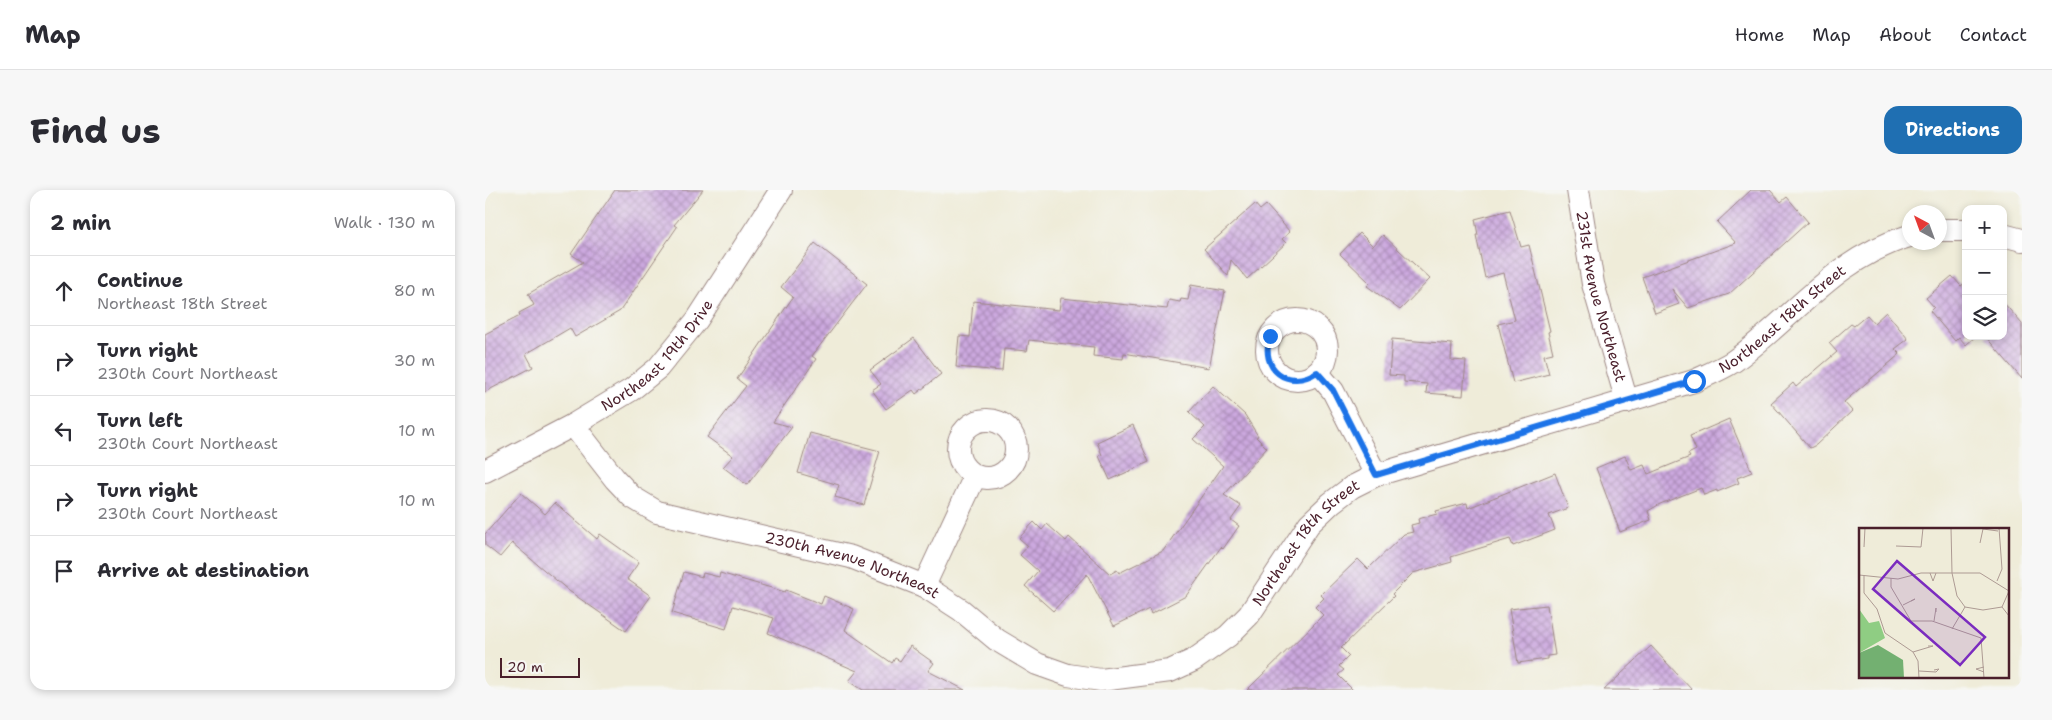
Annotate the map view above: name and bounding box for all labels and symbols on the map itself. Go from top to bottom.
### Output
north arrow [1902,205,1947,250]
street label: 231st Avenue Northeast [1571,209,1631,384]
street label: Northeast 18th Street [1715,260,1850,378]
street label: Northeast 19th Drive [597,296,718,416]
route end [1259,325,1282,348]
route start [1683,370,1706,393]
street label: Northeast 18th Street [1248,475,1363,610]
street label: 230th Avenue Northeast [763,527,943,603]
inset map [1859,528,2009,678]
scale bar [500,655,580,678]

